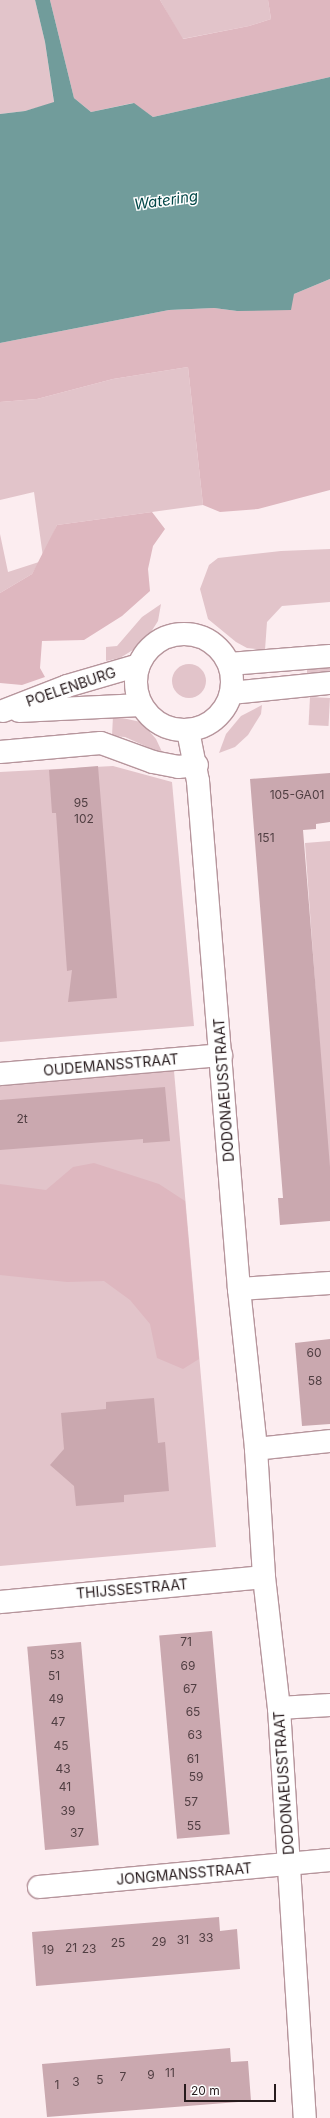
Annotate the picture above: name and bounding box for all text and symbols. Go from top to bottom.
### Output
water label: Watering [133,187,199,213]
street label: POELENBURG [24,664,118,710]
house number: 105-GA01 [270,788,324,802]
house number: 95 [74,796,88,810]
house number: 102 [74,812,94,826]
house number: 151 [257,831,275,845]
street label: DODONAEUSSTRAAT [211,1018,237,1162]
street label: OUDEMANSSTRAAT [43,1051,179,1079]
house number: 2t [16,1112,28,1126]
house number: 60 [306,1346,322,1360]
house number: 58 [308,1374,322,1388]
street label: THIJSSESTRAAT [75,1576,189,1602]
house number: 71 [180,1635,192,1649]
house number: 53 [50,1648,64,1662]
house number: 69 [181,1659,195,1673]
house number: 51 [48,1669,60,1683]
house number: 67 [183,1682,197,1696]
house number: 49 [48,1692,64,1706]
house number: 65 [186,1705,200,1719]
street label: DODONAEUSSTRAAT [271,1711,297,1855]
house number: 47 [51,1715,65,1729]
house number: 63 [188,1728,202,1742]
house number: 45 [53,1739,69,1753]
house number: 61 [187,1752,199,1766]
house number: 43 [55,1762,71,1776]
house number: 59 [189,1770,203,1784]
house number: 41 [59,1780,71,1794]
house number: 57 [184,1795,198,1809]
house number: 39 [61,1804,75,1818]
house number: 55 [187,1819,201,1833]
house number: 37 [70,1826,84,1840]
street label: JONGMANSSTRAAT [116,1860,252,1888]
house number: 33 [199,1931,213,1945]
house number: 31 [177,1933,189,1947]
house number: 29 [152,1935,166,1949]
house number: 25 [111,1936,125,1950]
house number: 21 [65,1941,77,1955]
house number: 23 [82,1942,96,1956]
house number: 19 [42,1943,54,1957]
house number: 11 [165,2066,175,2080]
house number: 9 [147,2068,155,2082]
house number: 7 [120,2070,126,2084]
house number: 5 [96,2073,104,2087]
house number: 3 [72,2075,80,2089]
scale bar [186,2076,278,2102]
house number: 1 [55,2078,59,2092]
text: 20 m [191,2083,220,2098]

